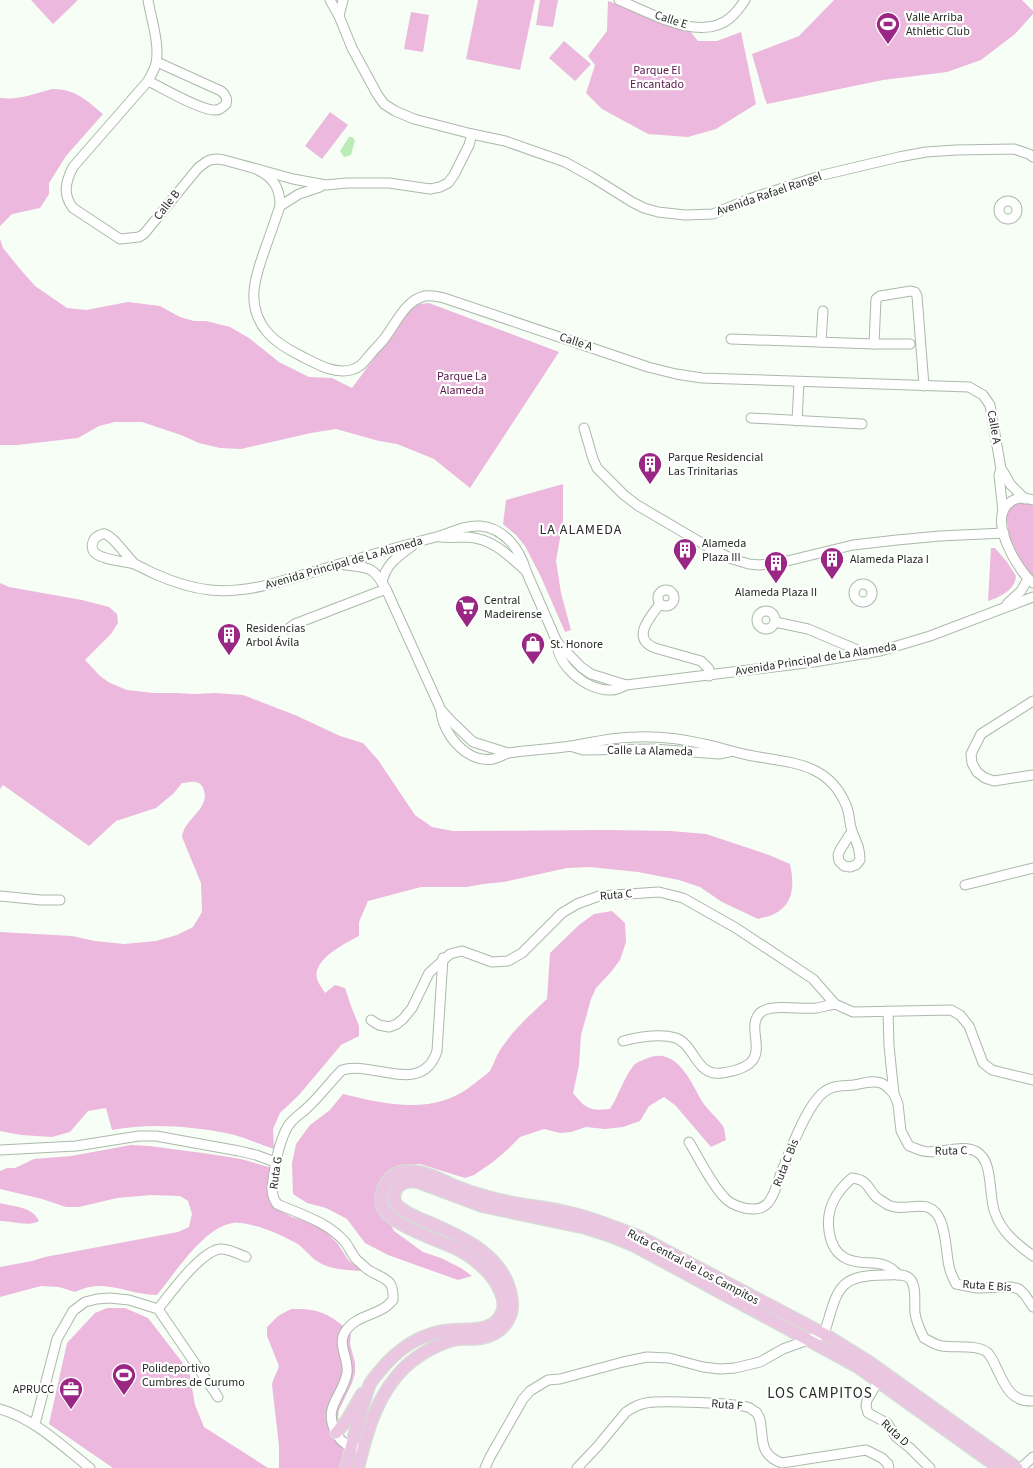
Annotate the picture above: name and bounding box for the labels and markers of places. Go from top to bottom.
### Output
place label: Valle Arriba Athletic Club [906,9,970,40]
sports icon: Valle Arriba Athletic Club [875,11,901,45]
place label: Parque Residencial Las Trinitarias [668,449,763,480]
building icon: Parque Residencial Las Trinitarias [637,451,663,485]
place label: Alameda Plaza III [702,535,746,566]
building icon: Alameda Plaza III [672,537,698,571]
building icon: Alameda Plaza I [819,546,845,580]
building icon: Alameda Plaza II [763,550,789,584]
place label: Alameda Plaza I [850,551,929,568]
place label: Alameda Plaza II [735,584,817,601]
place label: Central Madeirense [484,592,542,623]
supermarket icon: Central Madeirense [454,594,480,628]
place label: Residencias Arbol Ávila [246,620,305,651]
building icon: Residencias Arbol Ávila [216,622,242,656]
shop icon: St. Honore [520,631,546,665]
place label: St. Honore [550,636,603,653]
place label: Polideportivo Cumbres de Curumo [142,1360,245,1391]
sports icon: Polideportivo Cumbres de Curumo [111,1362,137,1396]
office icon: APRUCC [58,1376,84,1410]
place label: APRUCC [13,1381,54,1398]

